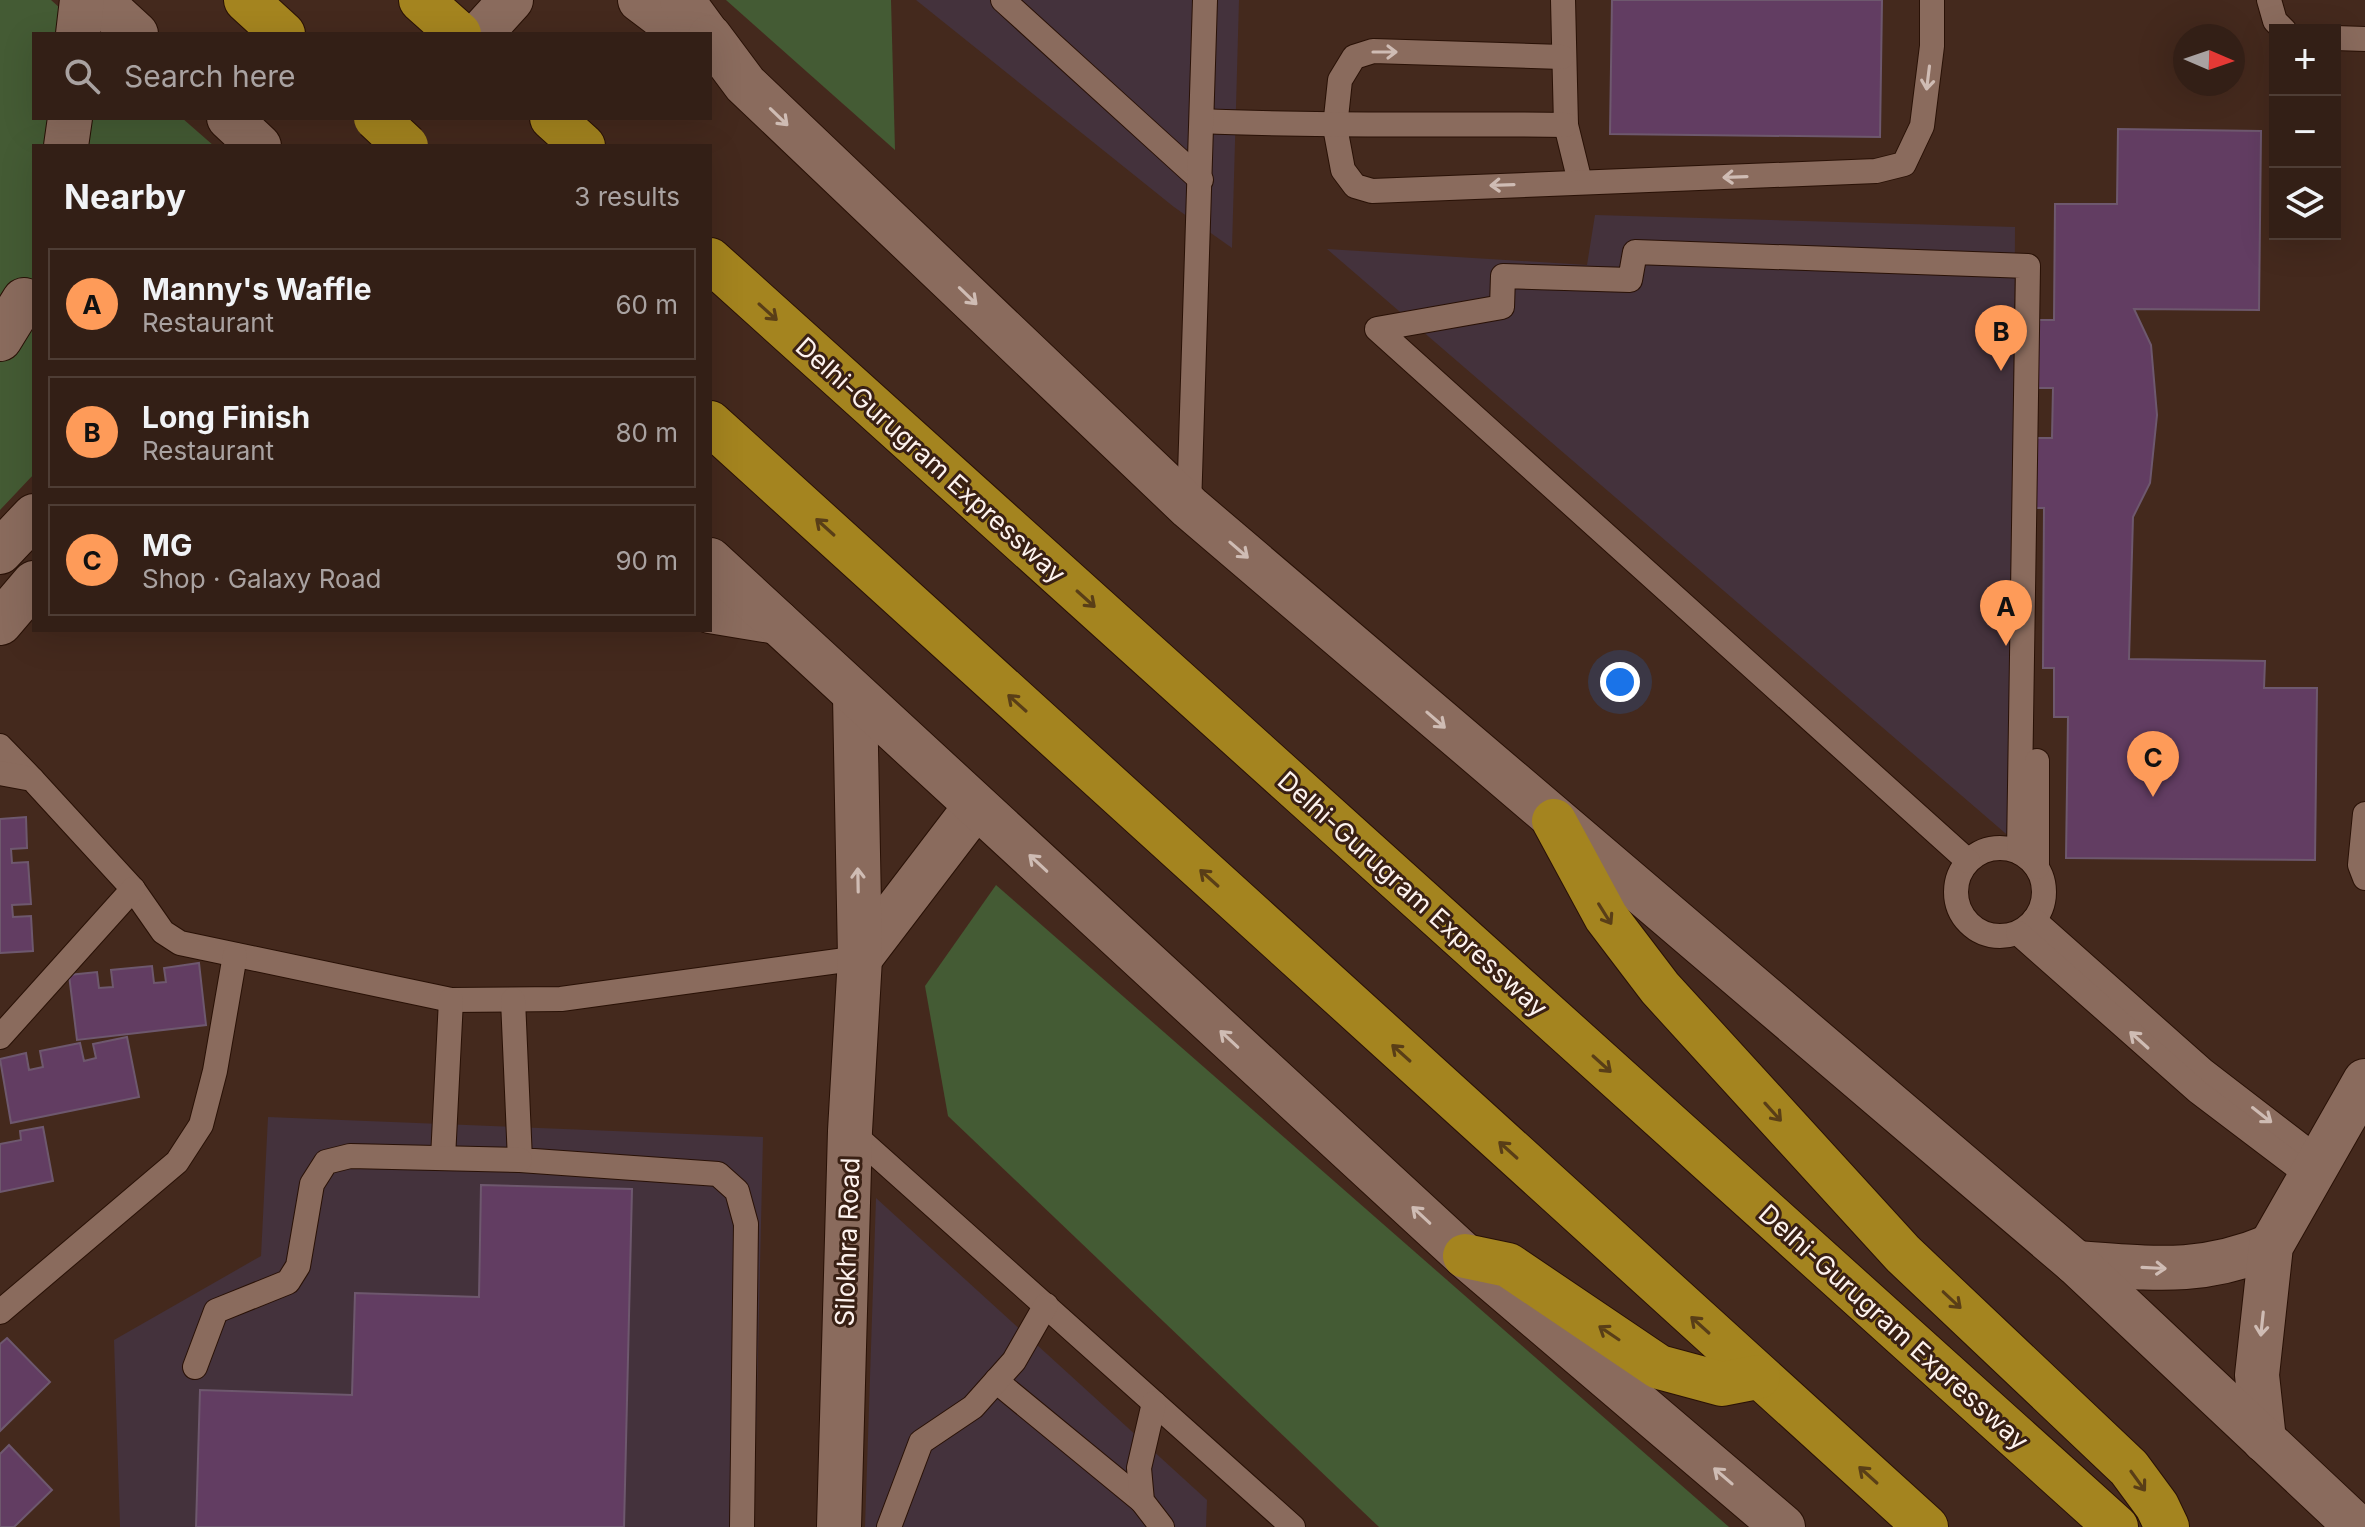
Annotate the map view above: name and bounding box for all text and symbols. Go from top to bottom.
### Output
north arrow [2173,24,2245,96]
map controls [2269,24,2341,240]
button: + [2269,24,2341,96]
search box [32,32,712,120]
one-way arrow [1371,44,1398,60]
icon: search [60,54,104,98]
text: Search here [124,58,296,94]
one-way arrow [1921,64,1936,91]
button: − [2269,96,2341,168]
one-way arrow [769,107,789,126]
button: layers [2269,168,2341,240]
one-way arrow [1722,169,1749,184]
text: Nearby [64,176,186,217]
one-way arrow [1489,178,1516,193]
text: 3 results [574,181,680,212]
text: Manny's Waffle [142,271,372,307]
one-way arrow [958,287,978,306]
text: A [82,289,102,320]
text: 60 m [615,289,678,320]
one-way arrow [758,303,778,322]
pin: B [1975,305,2027,371]
text: Restaurant [142,307,274,338]
street label: Delhi-Gurugram Expressway [790,331,1072,589]
text: Long Finish [142,399,310,435]
text: B [83,417,101,448]
text: 80 m [615,417,678,448]
text: Restaurant [142,435,274,466]
one-way arrow [815,519,835,537]
text: MG [142,527,192,563]
one-way arrow [1229,541,1249,559]
text: C [82,545,102,576]
text: 90 m [615,545,678,576]
text: Shop · Galaxy Road [142,563,381,594]
pin: A [1980,580,2032,646]
one-way arrow [1075,590,1095,608]
your location [1600,662,1640,702]
one-way arrow [1007,694,1027,712]
one-way arrow [1426,711,1446,729]
pin: C [2127,731,2179,797]
street label: Delhi-Gurugram Expressway [1272,765,1554,1023]
one-way arrow [1028,855,1048,873]
one-way arrow [851,867,866,894]
one-way arrow [1199,869,1219,887]
one-way arrow [1598,902,1614,925]
one-way arrow [1220,1030,1240,1048]
one-way arrow [2130,1032,2150,1050]
one-way arrow [1391,1044,1412,1063]
one-way arrow [1591,1055,1611,1073]
one-way arrow [1763,1102,1781,1122]
one-way arrow [2251,1106,2272,1123]
one-way arrow [1498,1142,1518,1160]
street label: Silokhra Road [829,1157,865,1327]
street label: Delhi-Gurugram Expressway [1753,1198,2035,1456]
one-way arrow [1411,1205,1431,1224]
one-way arrow [2140,1261,2167,1276]
one-way arrow [1942,1291,1962,1310]
one-way arrow [2254,1310,2269,1337]
one-way arrow [1691,1316,1711,1334]
one-way arrow [1599,1325,1621,1341]
one-way arrow [1714,1467,1734,1485]
one-way arrow [1859,1467,1879,1485]
one-way arrow [2130,1470,2147,1492]

